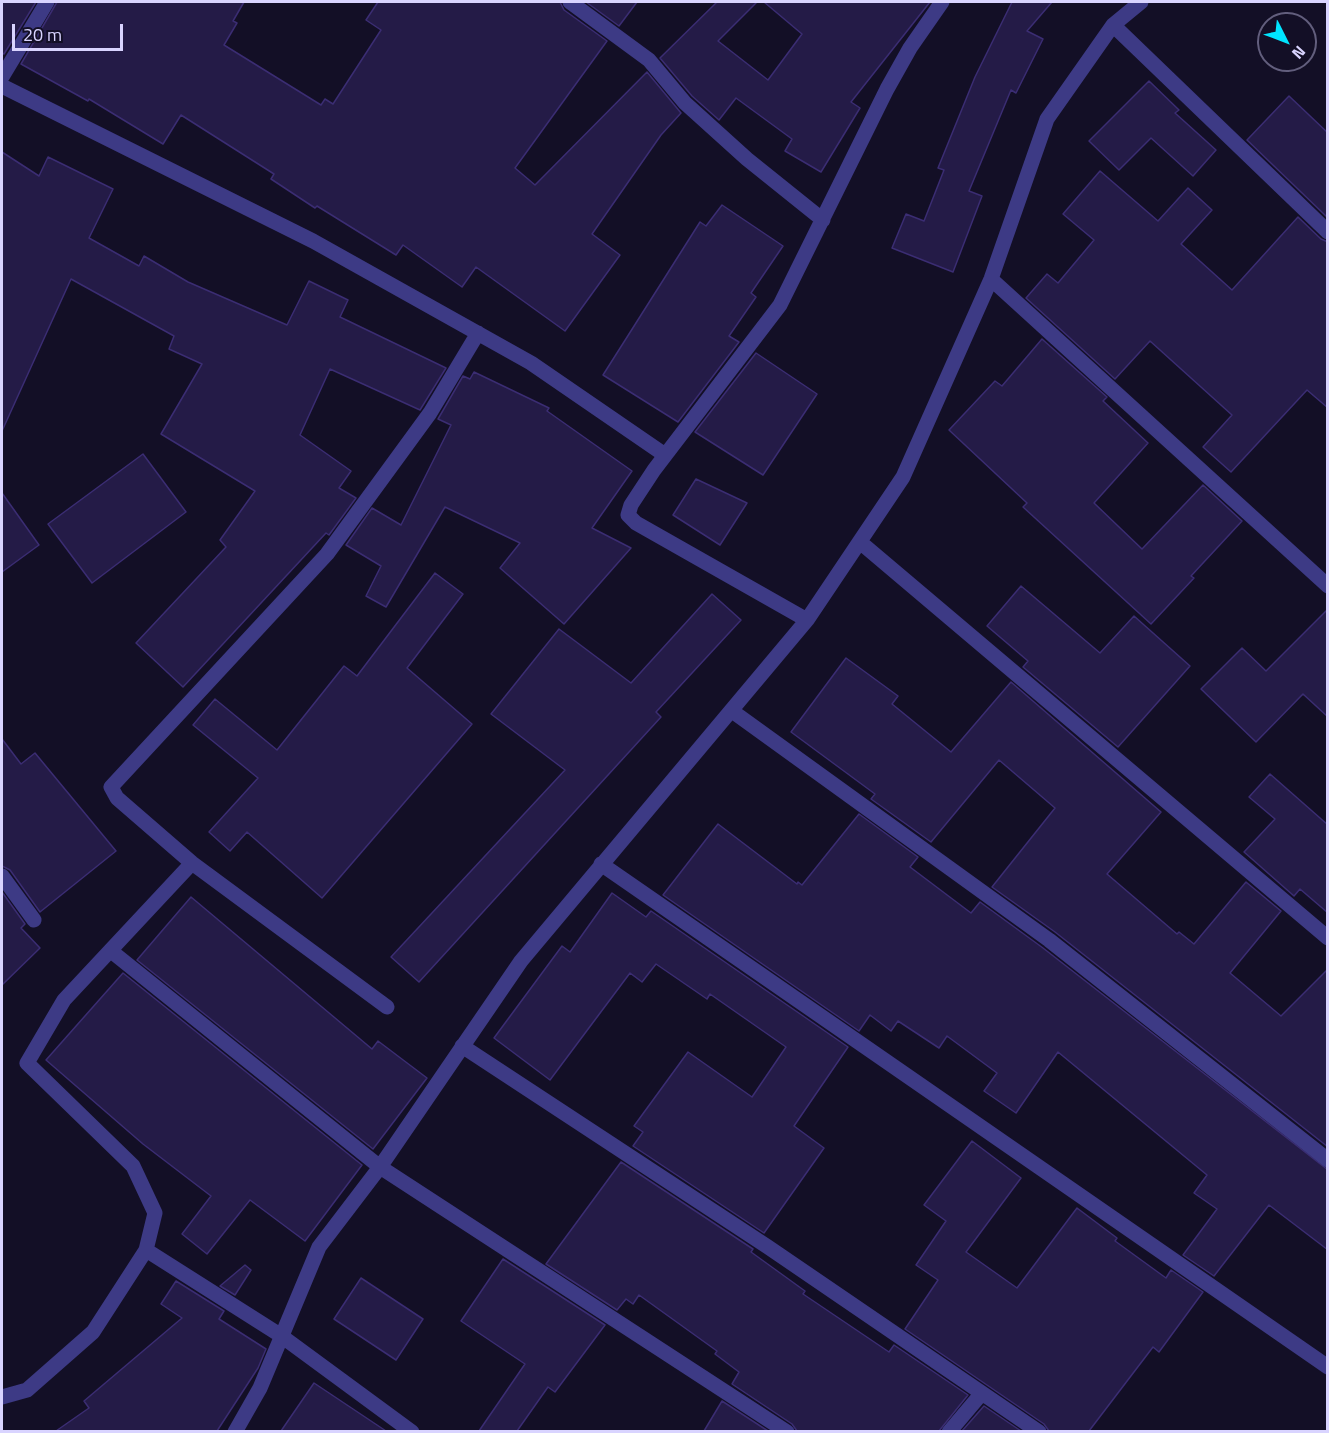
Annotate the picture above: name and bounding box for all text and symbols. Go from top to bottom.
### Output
scale bar [15,12,126,50]
north arrow [1257,12,1317,72]
text: 20 m [23,21,62,48]
text: N [1286,41,1312,65]

